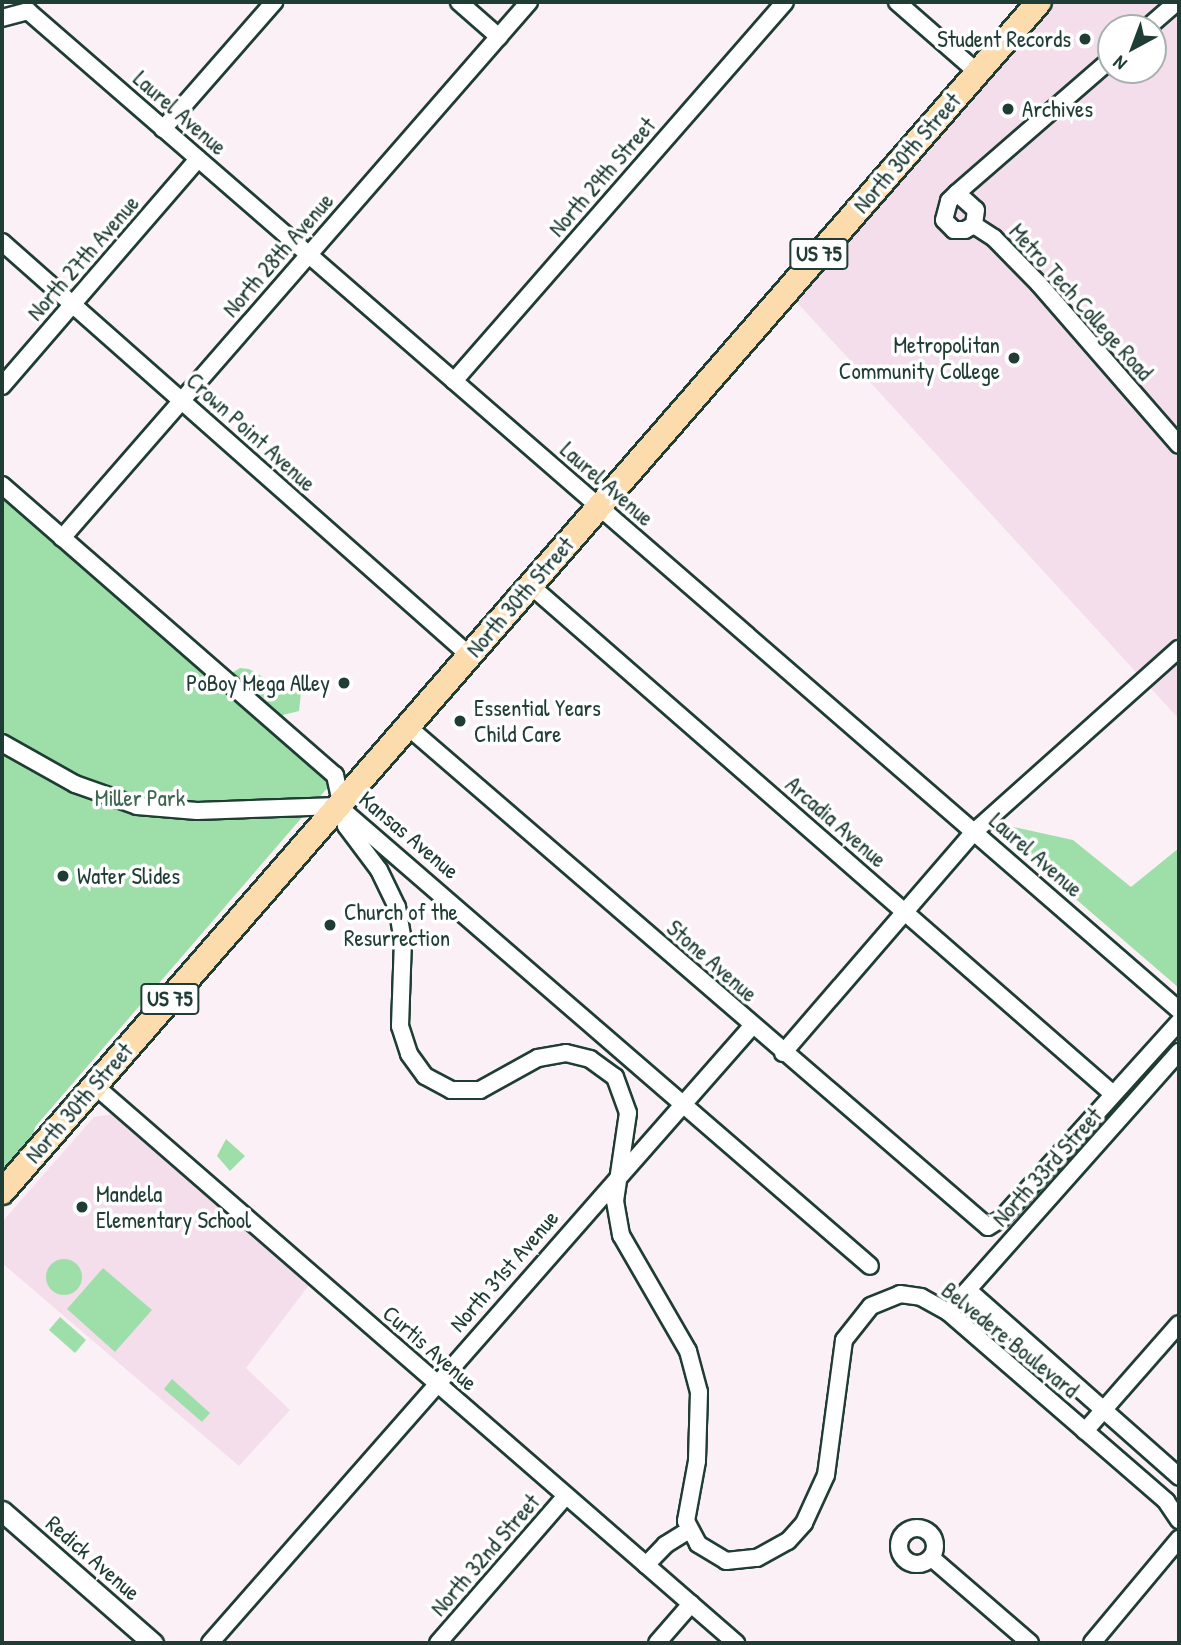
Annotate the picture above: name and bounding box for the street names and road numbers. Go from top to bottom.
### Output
street label: Laurel Avenue [128,65,232,161]
street label: North 30th Street [847,87,967,219]
street label: North 29th Street [543,112,661,242]
street label: North 28th Avenue [217,187,339,323]
street label: North 27th Avenue [21,190,145,326]
street label: Metro Tech College Road [1003,218,1159,386]
road number: US 75 [789,236,849,272]
street label: Crown Point Avenue [181,367,321,497]
street label: Laurel Avenue [555,436,659,532]
street label: North 30th Street [460,531,580,663]
street label: Arcadia Avenue [780,771,892,873]
street label: Kansas Avenue [353,785,465,885]
street label: Laurel Avenue [984,807,1088,903]
street label: Stone Avenue [661,914,763,1008]
road number: US 75 [140,982,200,1016]
street label: North 30th Street [19,1037,139,1169]
street label: North 33rd Street [986,1102,1108,1232]
street label: North 31st Avenue [444,1204,564,1338]
street label: Belvedere Boulevard [936,1276,1084,1404]
street label: Curtis Avenue [377,1299,483,1397]
street label: North 32nd Street [425,1488,545,1622]
street label: Redick Avenue [40,1510,146,1606]

